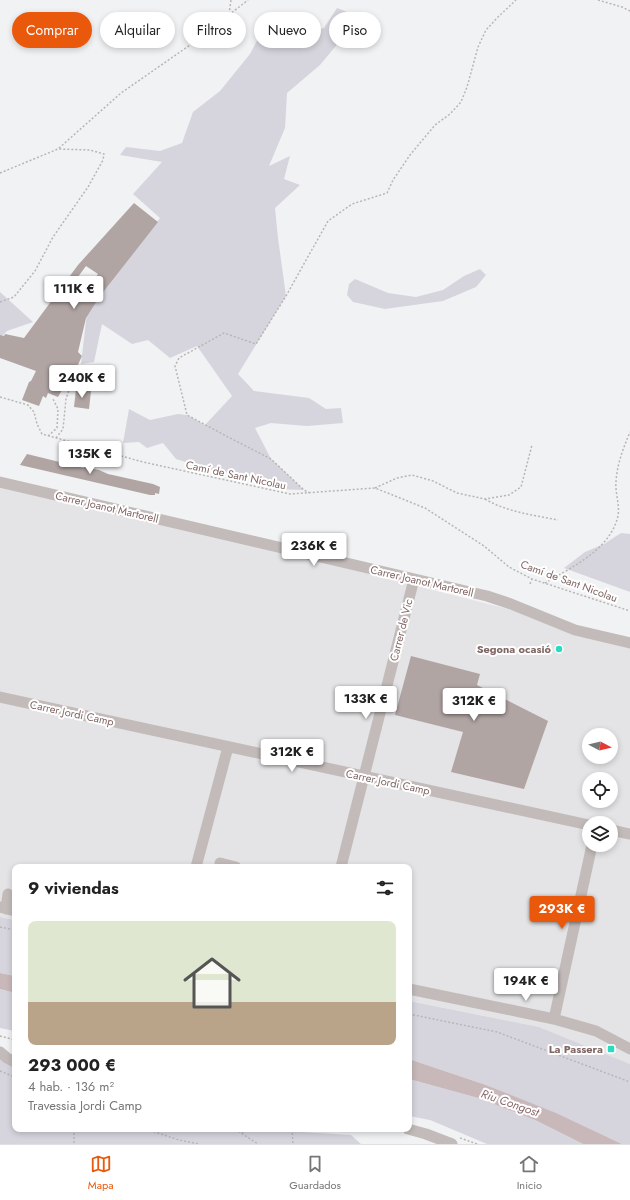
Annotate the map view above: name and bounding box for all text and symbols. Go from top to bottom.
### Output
chip: Comprar [12,12,92,48]
chip: Alquilar [100,12,175,48]
chip: Filtros [183,12,246,48]
chip: Nuevo [254,12,321,48]
chip: Piso [329,12,381,48]
pin: 111K € [41,276,107,310]
text: 111K € [53,279,95,298]
pin: 240K € [49,365,115,399]
text: 240K € [58,368,106,387]
pin: 135K € [57,441,123,475]
text: 135K € [68,444,112,463]
street label: Camí de Sant Nicolau [184,457,288,493]
street label: Carrer Joanot Martorell [54,487,160,527]
pin: 236K € [281,533,347,567]
text: 236K € [291,536,337,555]
street label: Camí de Sant Nicolau [518,556,620,606]
street label: Carrer Joanot Martorell [369,561,475,601]
street label: Carrer de Vic [386,597,416,663]
place label: Segona ocasió [477,641,552,657]
marker: Segona ocasió [554,644,564,654]
pin: 133K € [333,686,399,720]
pin: 312K € [441,688,507,722]
text: 133K € [344,689,388,708]
text: 312K € [452,691,496,710]
street label: Carrer Jordi Camp [29,696,115,730]
north arrow [582,728,618,764]
map controls [582,728,618,852]
pin: 312K € [259,739,325,773]
text: 312K € [270,742,314,761]
street label: Carrer Jordi Camp [345,765,431,799]
button: locate [582,772,618,808]
button: layers [582,816,618,852]
text: 9 viviendas [28,876,119,900]
icon: filters [374,877,396,899]
pin: 293K € [529,896,595,930]
text: 293K € [539,899,585,918]
icon: home [176,947,248,1019]
pin: 194K € [493,968,559,1002]
text: 194K € [503,971,549,990]
place label: La Passera [549,1041,603,1057]
marker: La Passera [606,1044,616,1054]
text: 293 000 € [28,1053,116,1077]
text: 4 hab. · 136 m² [28,1077,114,1096]
water label: Riu Congost [479,1085,543,1122]
text: Travessia Jordi Camp [28,1096,142,1115]
tab: Mapa [88,1153,114,1193]
tab: Guardados [289,1153,341,1193]
tab: Inicio [517,1153,542,1193]

